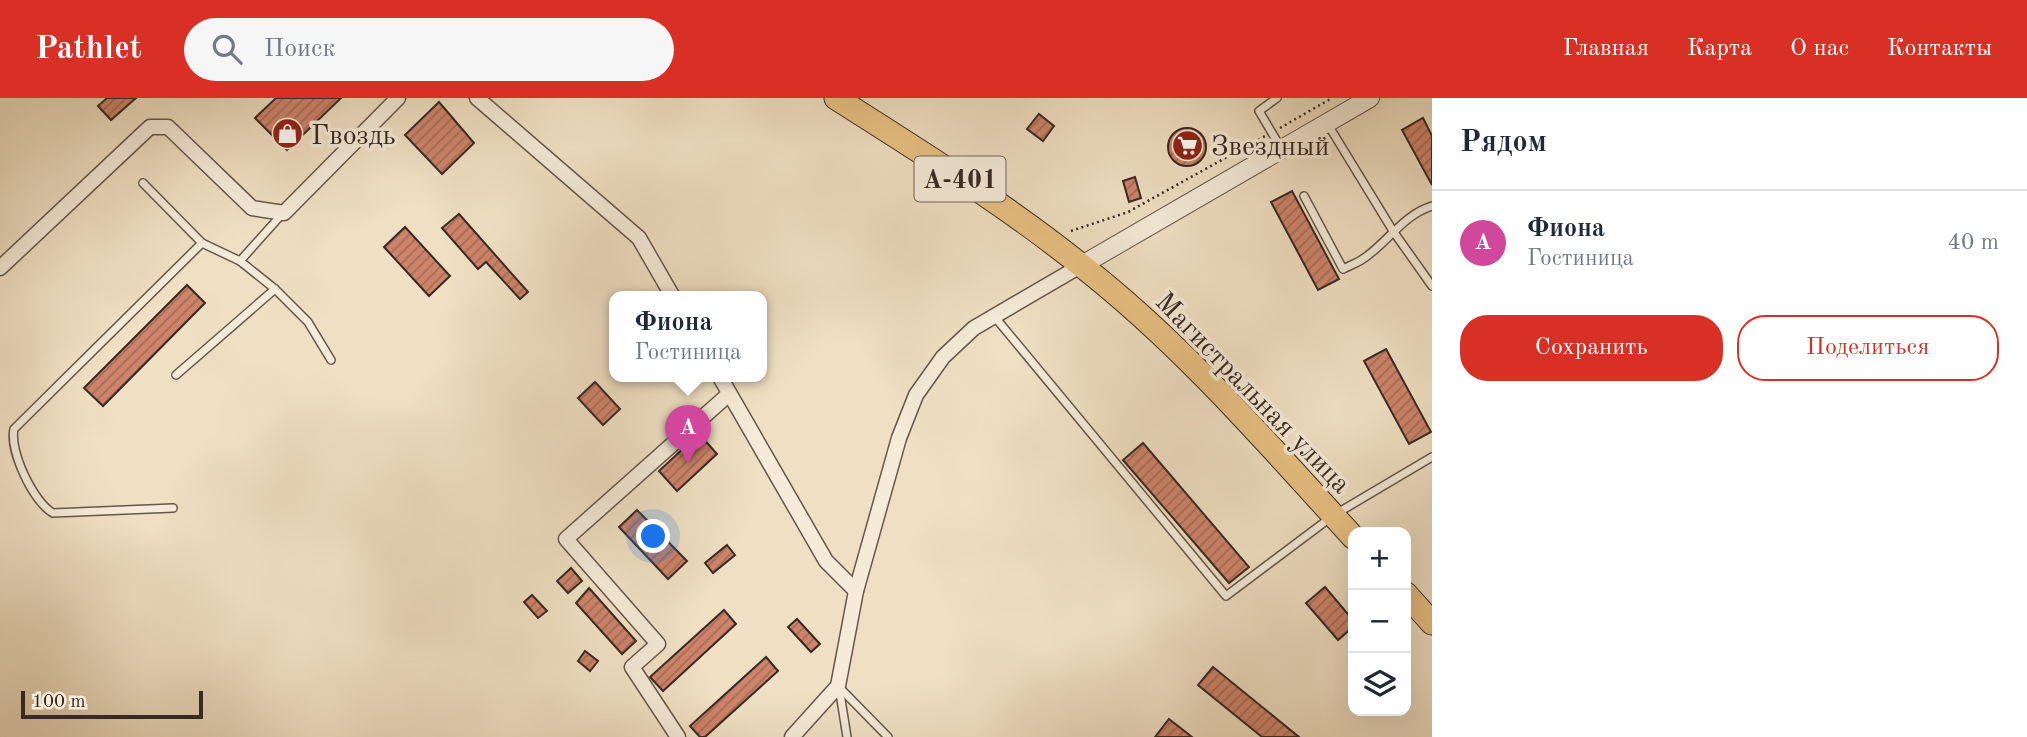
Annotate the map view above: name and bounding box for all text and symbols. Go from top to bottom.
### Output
search box [184,18,674,81]
icon: search [208,30,246,68]
text: Pathlet [35,33,142,66]
text: Поиск [264,36,336,62]
text: Главная [1563,37,1649,61]
text: Карта [1687,37,1752,61]
text: О нас [1790,37,1849,61]
text: Контакты [1887,37,1992,61]
shop icon: Гвоздь [271,117,305,151]
place label: Гвоздь [311,123,395,151]
supermarket icon: Звездный [1171,128,1205,162]
text: Рядом [1460,128,1547,158]
place label: Звездный [1211,134,1330,162]
road number: А-401 [914,156,1006,202]
text: Фиона [1527,216,1605,242]
text: A [1474,231,1492,254]
text: 40 m [1948,231,1999,254]
text: Гостиница [1527,247,1634,270]
street label: Магистральная улица [1149,288,1355,500]
popup [609,291,767,382]
text: Фиона [635,310,713,336]
button: Сохранить [1460,315,1723,381]
button: Поделиться [1737,315,1999,381]
text: Гостиница [635,341,741,364]
pin: A [665,405,711,463]
your location [636,519,670,553]
map controls [1348,527,1411,716]
button: + [1348,527,1411,590]
button: − [1348,590,1411,653]
button: layers [1348,653,1411,716]
scale bar [21,688,203,720]
text: 100 m [32,693,85,712]

